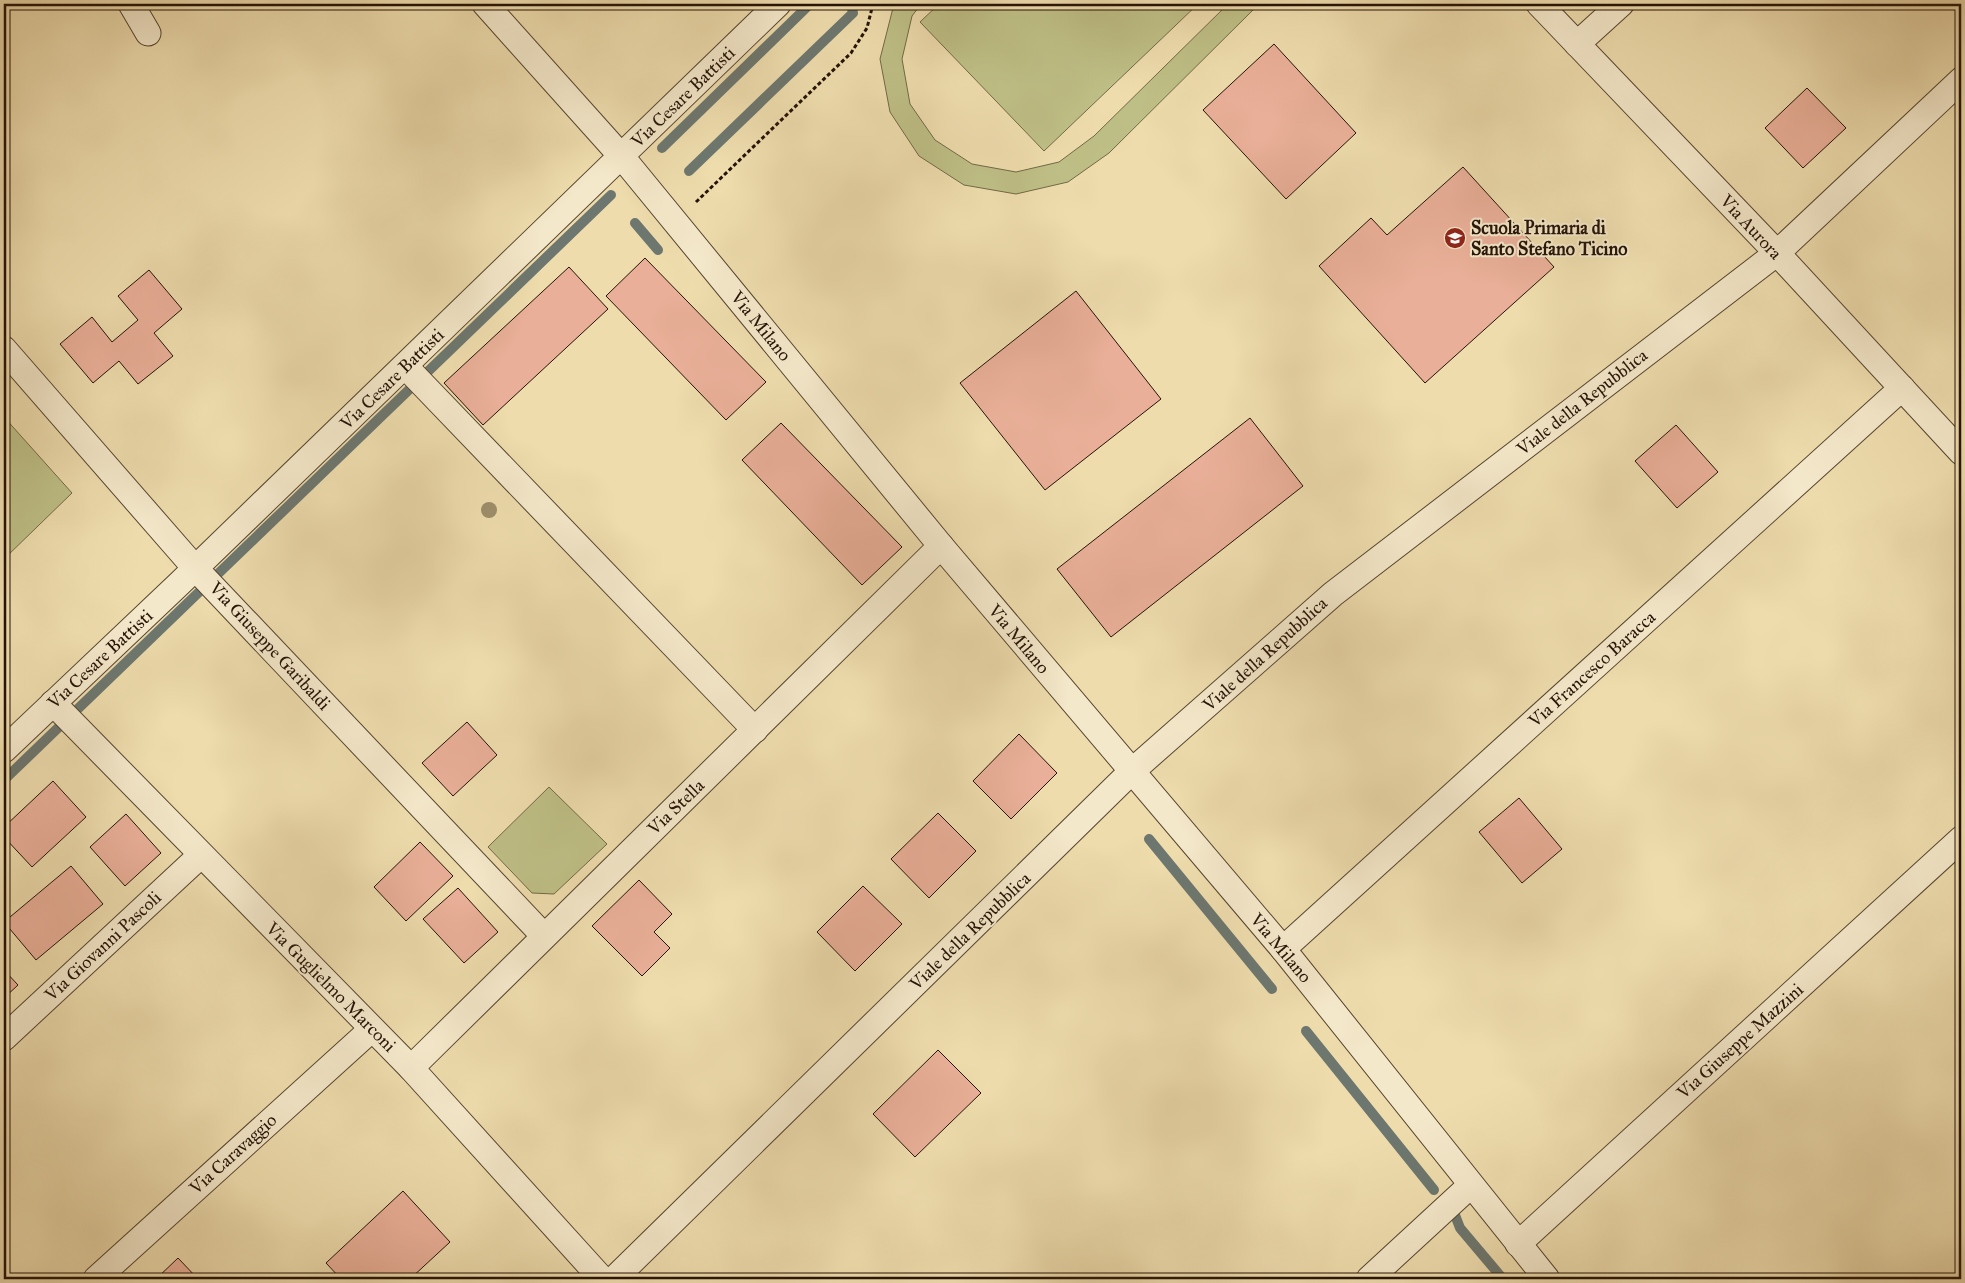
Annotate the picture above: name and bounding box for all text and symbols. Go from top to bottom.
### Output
street label: Via Cesare Battisti [626,42,740,153]
street label: Via Aurora [1715,189,1787,264]
place label: Scuola Primaria di Santo Stefano Ticino [1471,217,1628,260]
school or university icon: Scuola Primaria di Santo Stefano Ticino [1443,226,1467,250]
street label: Via Milano [725,286,796,366]
street label: Via Cesare Battisti [335,324,449,435]
street label: Viale della Repubblica [1511,344,1652,461]
street label: Via Giuseppe Garibaldi [204,577,335,715]
street label: Viale della Repubblica [1197,592,1332,716]
street label: Via Milano [983,599,1054,678]
street label: Via Cesare Battisti [42,605,157,714]
street label: Via Francesco Baracca [1523,606,1660,732]
street label: Via Stella [642,774,709,840]
street label: Viale della Repubblica [904,867,1035,995]
street label: Via Giovanni Pascoli [39,886,166,1006]
street label: Via Milano [1245,908,1316,987]
street label: Via Guglielmo Marconi [260,917,401,1057]
street label: Via Giuseppe Mazzini [1672,978,1808,1104]
street label: Via Caravaggio [184,1109,282,1200]

